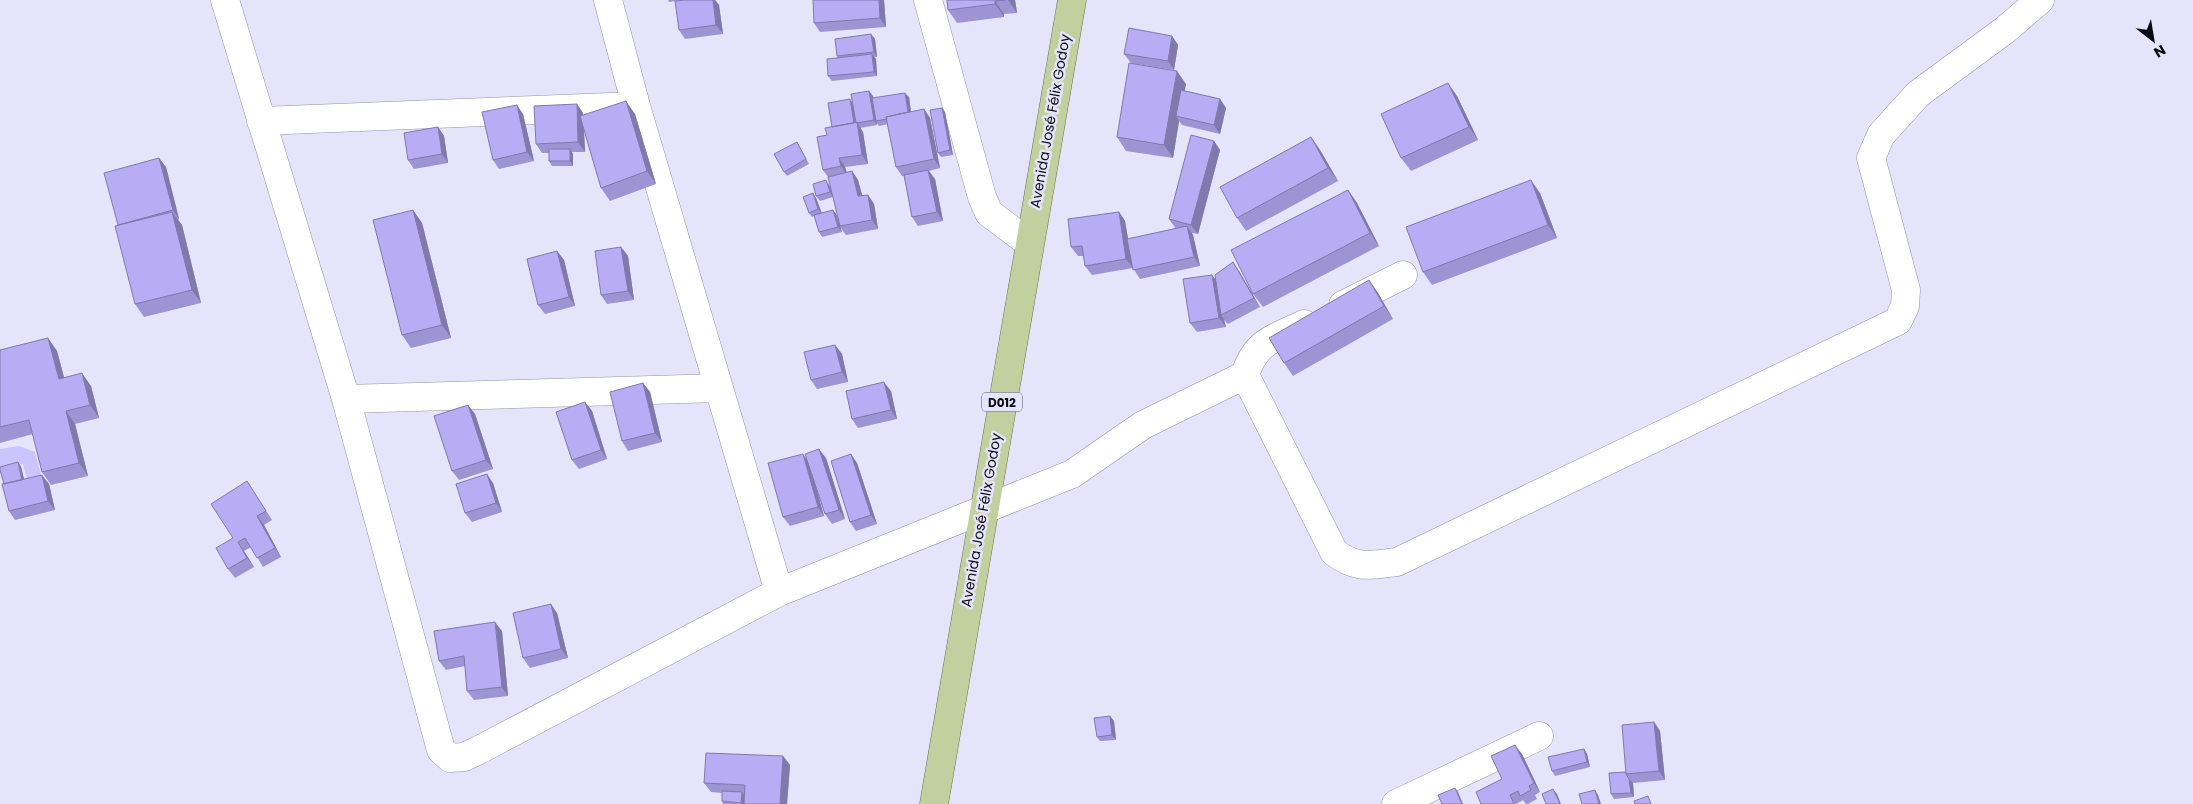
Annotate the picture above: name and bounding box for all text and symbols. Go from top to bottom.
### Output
north arrow [2128,15,2178,65]
street label: Avenida José Félix Godoy [1025,32,1075,210]
text: N [2150,40,2169,62]
road number: D012 [982,392,1022,412]
street label: Avenida José Félix Godoy [956,431,1006,609]

